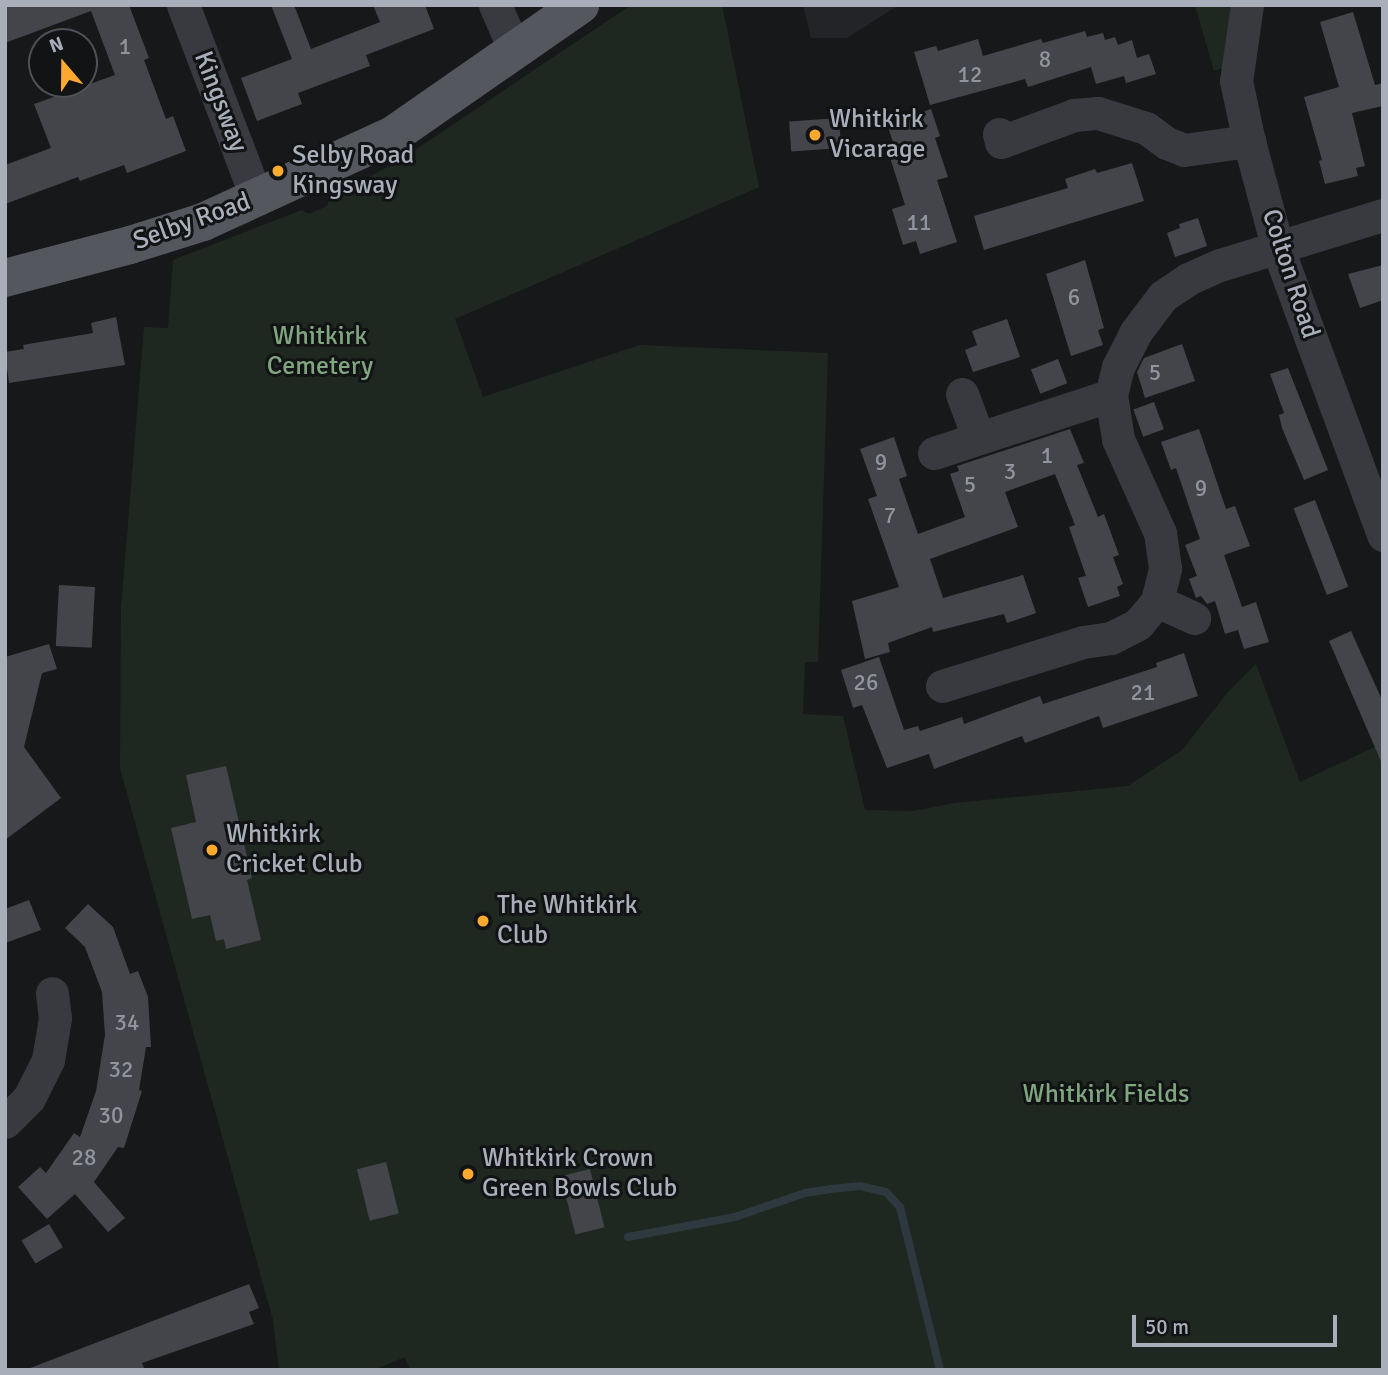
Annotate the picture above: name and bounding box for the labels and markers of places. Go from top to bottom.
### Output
place label: Whitkirk Vicarage [829,104,926,166]
marker: Whitkirk Vicarage [807,127,823,143]
place label: Selby Road Kingsway [292,140,414,202]
marker: Selby Road Kingsway [270,163,286,179]
place label: Whitkirk Cricket Club [226,819,362,880]
marker: Whitkirk Cricket Club [204,842,220,858]
place label: The Whitkirk Club [497,890,637,951]
marker: The Whitkirk Club [475,913,491,929]
place label: Whitkirk Crown Green Bowls Club [482,1143,677,1204]
marker: Whitkirk Crown Green Bowls Club [460,1166,476,1182]

